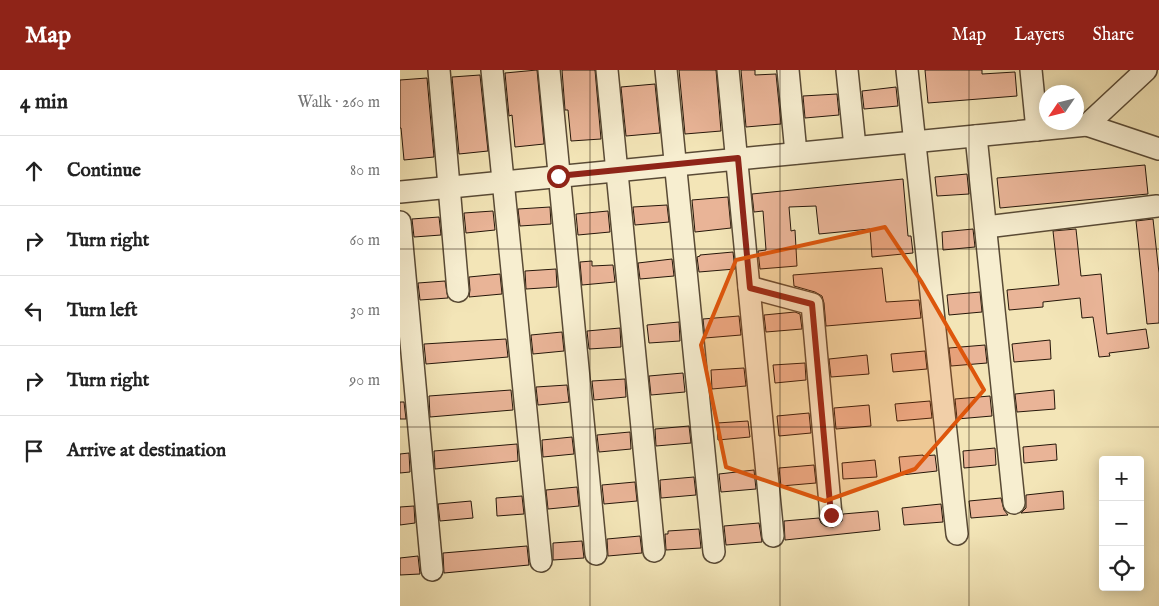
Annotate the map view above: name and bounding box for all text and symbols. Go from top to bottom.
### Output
text: Map [25,20,71,51]
text: Map [952,24,986,47]
text: Layers [1014,24,1065,47]
text: Share [1093,24,1134,47]
north arrow [1039,85,1084,130]
text: 4 min [20,89,68,116]
text: Walk · 260 m [297,93,380,113]
icon: ahead [20,157,48,185]
text: Continue [67,159,141,183]
text: 80 m [350,161,380,181]
route start [547,165,570,188]
icon: right [20,227,48,255]
text: Turn right [67,229,149,253]
text: 60 m [350,231,380,251]
icon: left [20,297,48,325]
text: Turn left [67,299,138,323]
text: 30 m [350,301,380,321]
icon: right [20,367,48,395]
text: Turn right [67,369,149,393]
text: 90 m [349,371,380,391]
icon: arrive [20,437,48,465]
text: Arrive at destination [67,439,226,463]
map controls [1099,456,1144,591]
button: + [1099,456,1144,501]
button: − [1099,501,1144,546]
route end [820,504,843,527]
button: locate [1099,546,1144,591]

